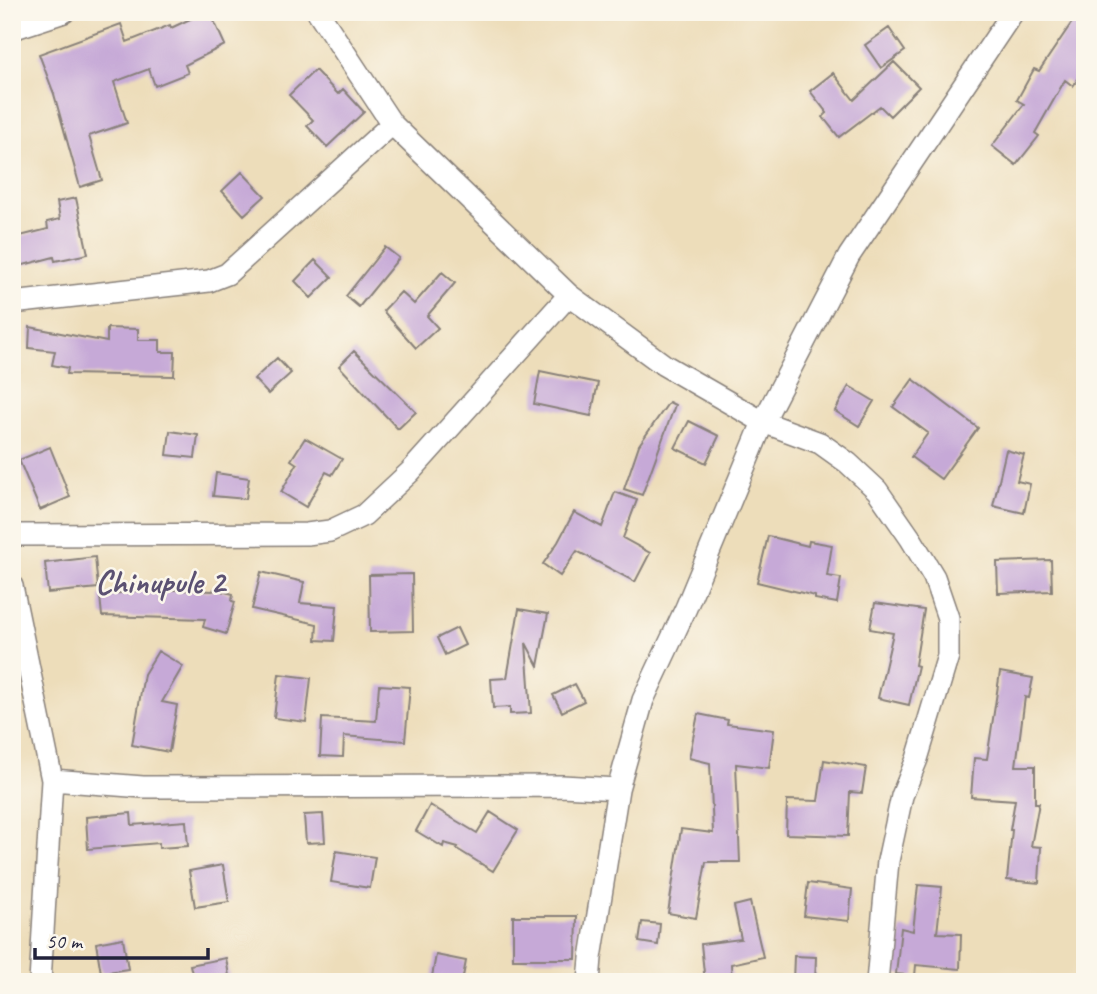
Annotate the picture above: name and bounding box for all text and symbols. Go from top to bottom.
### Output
district label: Chinupule 2 [95,561,228,603]
scale bar [35,917,208,961]
text: 50 m [46,928,84,954]

